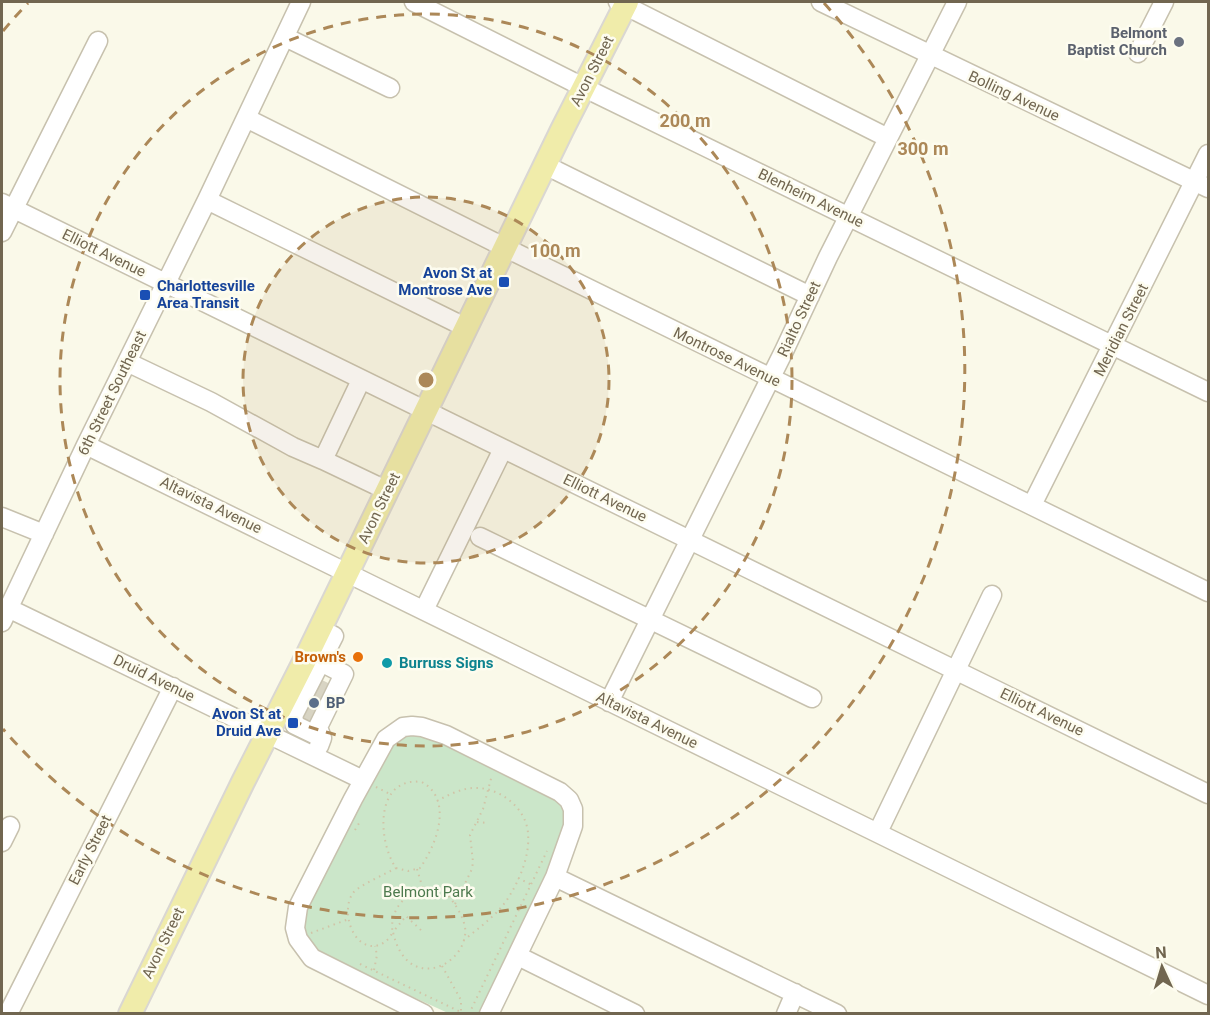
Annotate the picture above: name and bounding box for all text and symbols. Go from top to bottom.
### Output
place label: Belmont Baptist Church [1067,24,1167,59]
street label: Avon Street [567,33,617,109]
marker: Belmont Baptist Church [1172,35,1186,49]
street label: Bolling Avenue [966,67,1062,125]
text: 200 m [659,110,711,131]
text: 300 m [897,138,949,159]
street label: Blenheim Avenue [755,165,867,231]
street label: Elliott Avenue [59,225,149,281]
text: 100 m [529,240,581,261]
place label: Avon St at Montrose Ave [398,264,492,299]
marker: Avon St at Montrose Ave [497,275,511,289]
place label: Charlottesville Area Transit [157,277,255,312]
street label: Rialto Street [774,278,824,360]
street label: Meridian Street [1090,281,1152,379]
marker: Charlottesville Area Transit [138,288,152,302]
street label: Montrose Avenue [671,323,783,391]
street label: 6th Street Southeast [74,328,150,458]
centre of rings [416,370,436,390]
street label: Avon Street [354,470,404,546]
street label: Elliott Avenue [560,470,650,526]
street label: Altavista Avenue [157,473,265,537]
place label: Brown's [294,648,346,666]
marker: Brown's [351,650,365,664]
street label: Druid Avenue [110,651,198,705]
place label: Burruss Signs [399,654,494,672]
marker: Burruss Signs [380,656,394,670]
street label: Elliott Avenue [997,684,1087,740]
street label: Altavista Avenue [593,688,701,752]
place label: BP [326,694,346,712]
marker: BP [307,696,321,710]
place label: Avon St at Druid Ave [212,705,281,740]
marker: Avon St at Druid Ave [286,716,300,730]
street label: Early Street [65,812,115,888]
park label: Belmont Park [383,883,473,901]
street label: Avon Street [138,905,188,981]
north arrow [1132,937,1192,997]
text: N [1155,943,1167,962]

